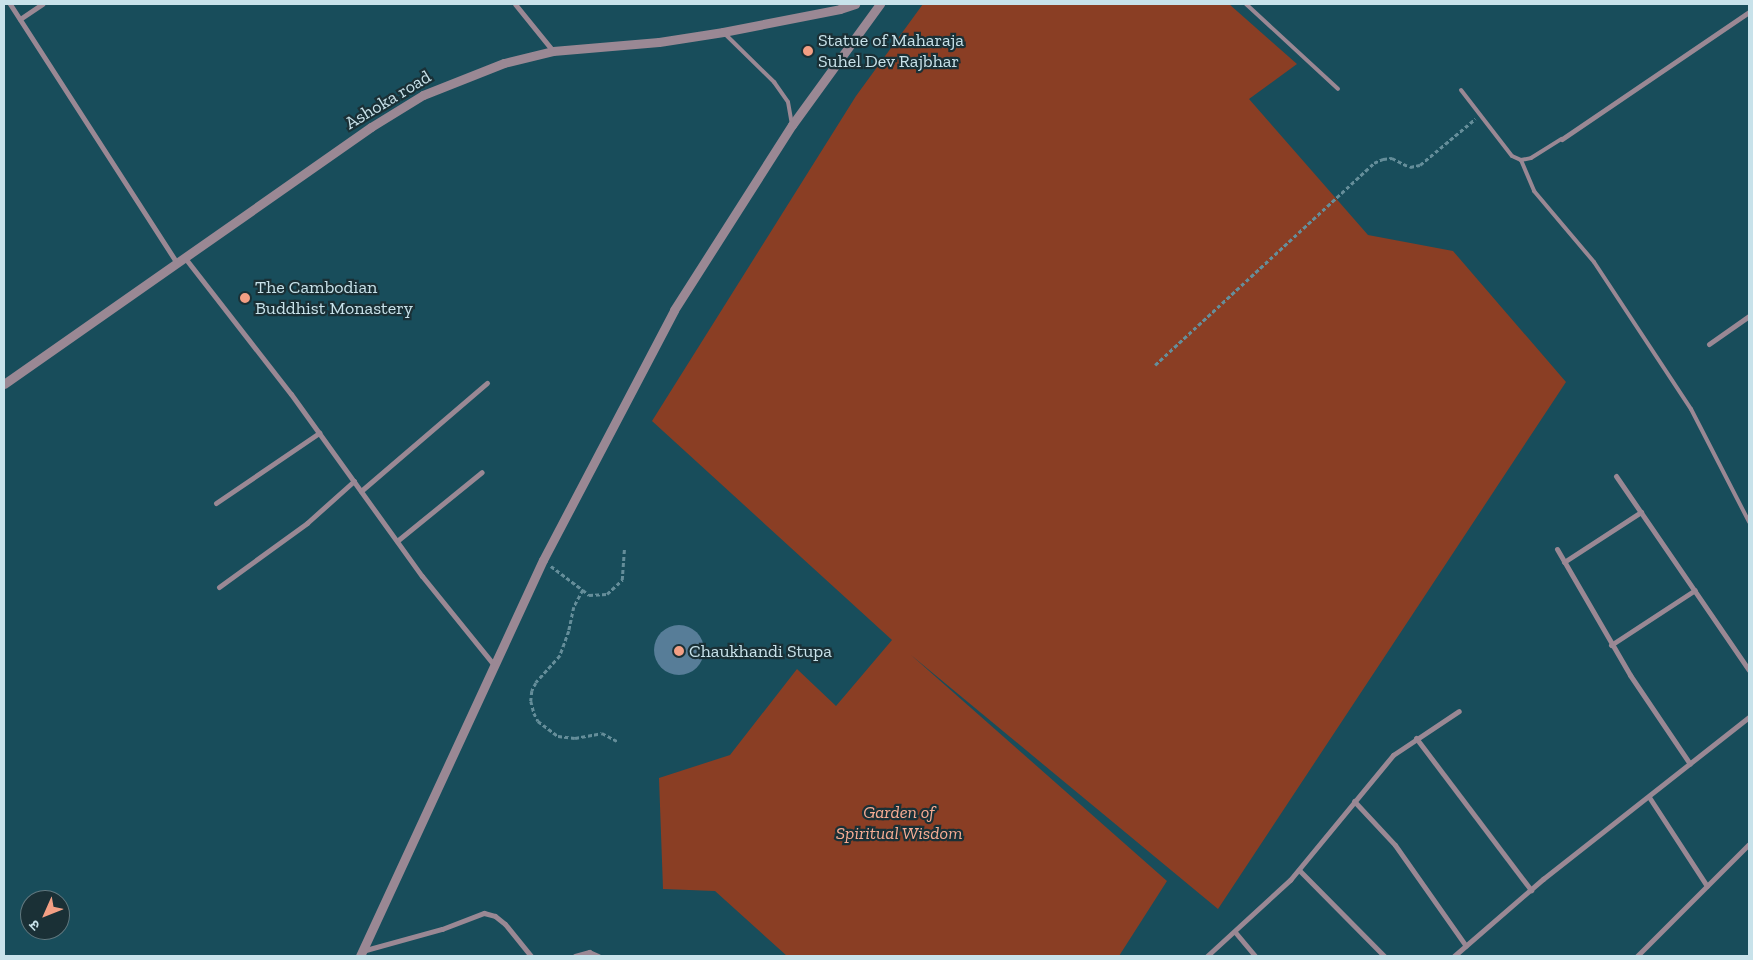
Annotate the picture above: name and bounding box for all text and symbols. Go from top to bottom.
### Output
place label: Statue of Maharaja Suhel Dev Rajbhar [818,30,964,72]
marker: Statue of Maharaja Suhel Dev Rajbhar [802,45,814,57]
street label: Ashoka road [341,66,435,134]
place label: The Cambodian Buddhist Monastery [255,277,413,320]
marker: The Cambodian Buddhist Monastery [239,292,251,304]
place label: Chaukhandi Stupa [689,640,832,662]
marker: Chaukhandi Stupa [673,645,685,657]
park label: Garden of Spiritual Wisdom [835,802,963,844]
north arrow [20,890,70,940]
text: उ [26,916,44,934]

